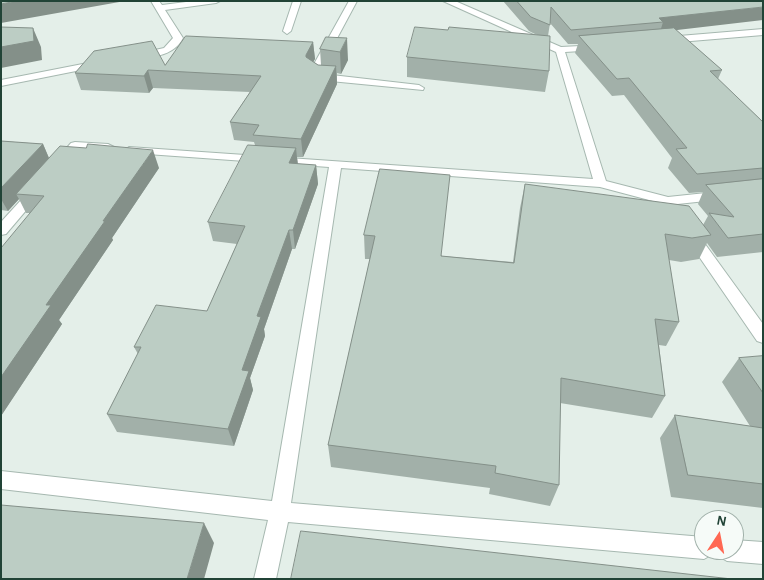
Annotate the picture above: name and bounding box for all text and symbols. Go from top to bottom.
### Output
north arrow [694,510,744,560]
text: N [716,513,728,529]

